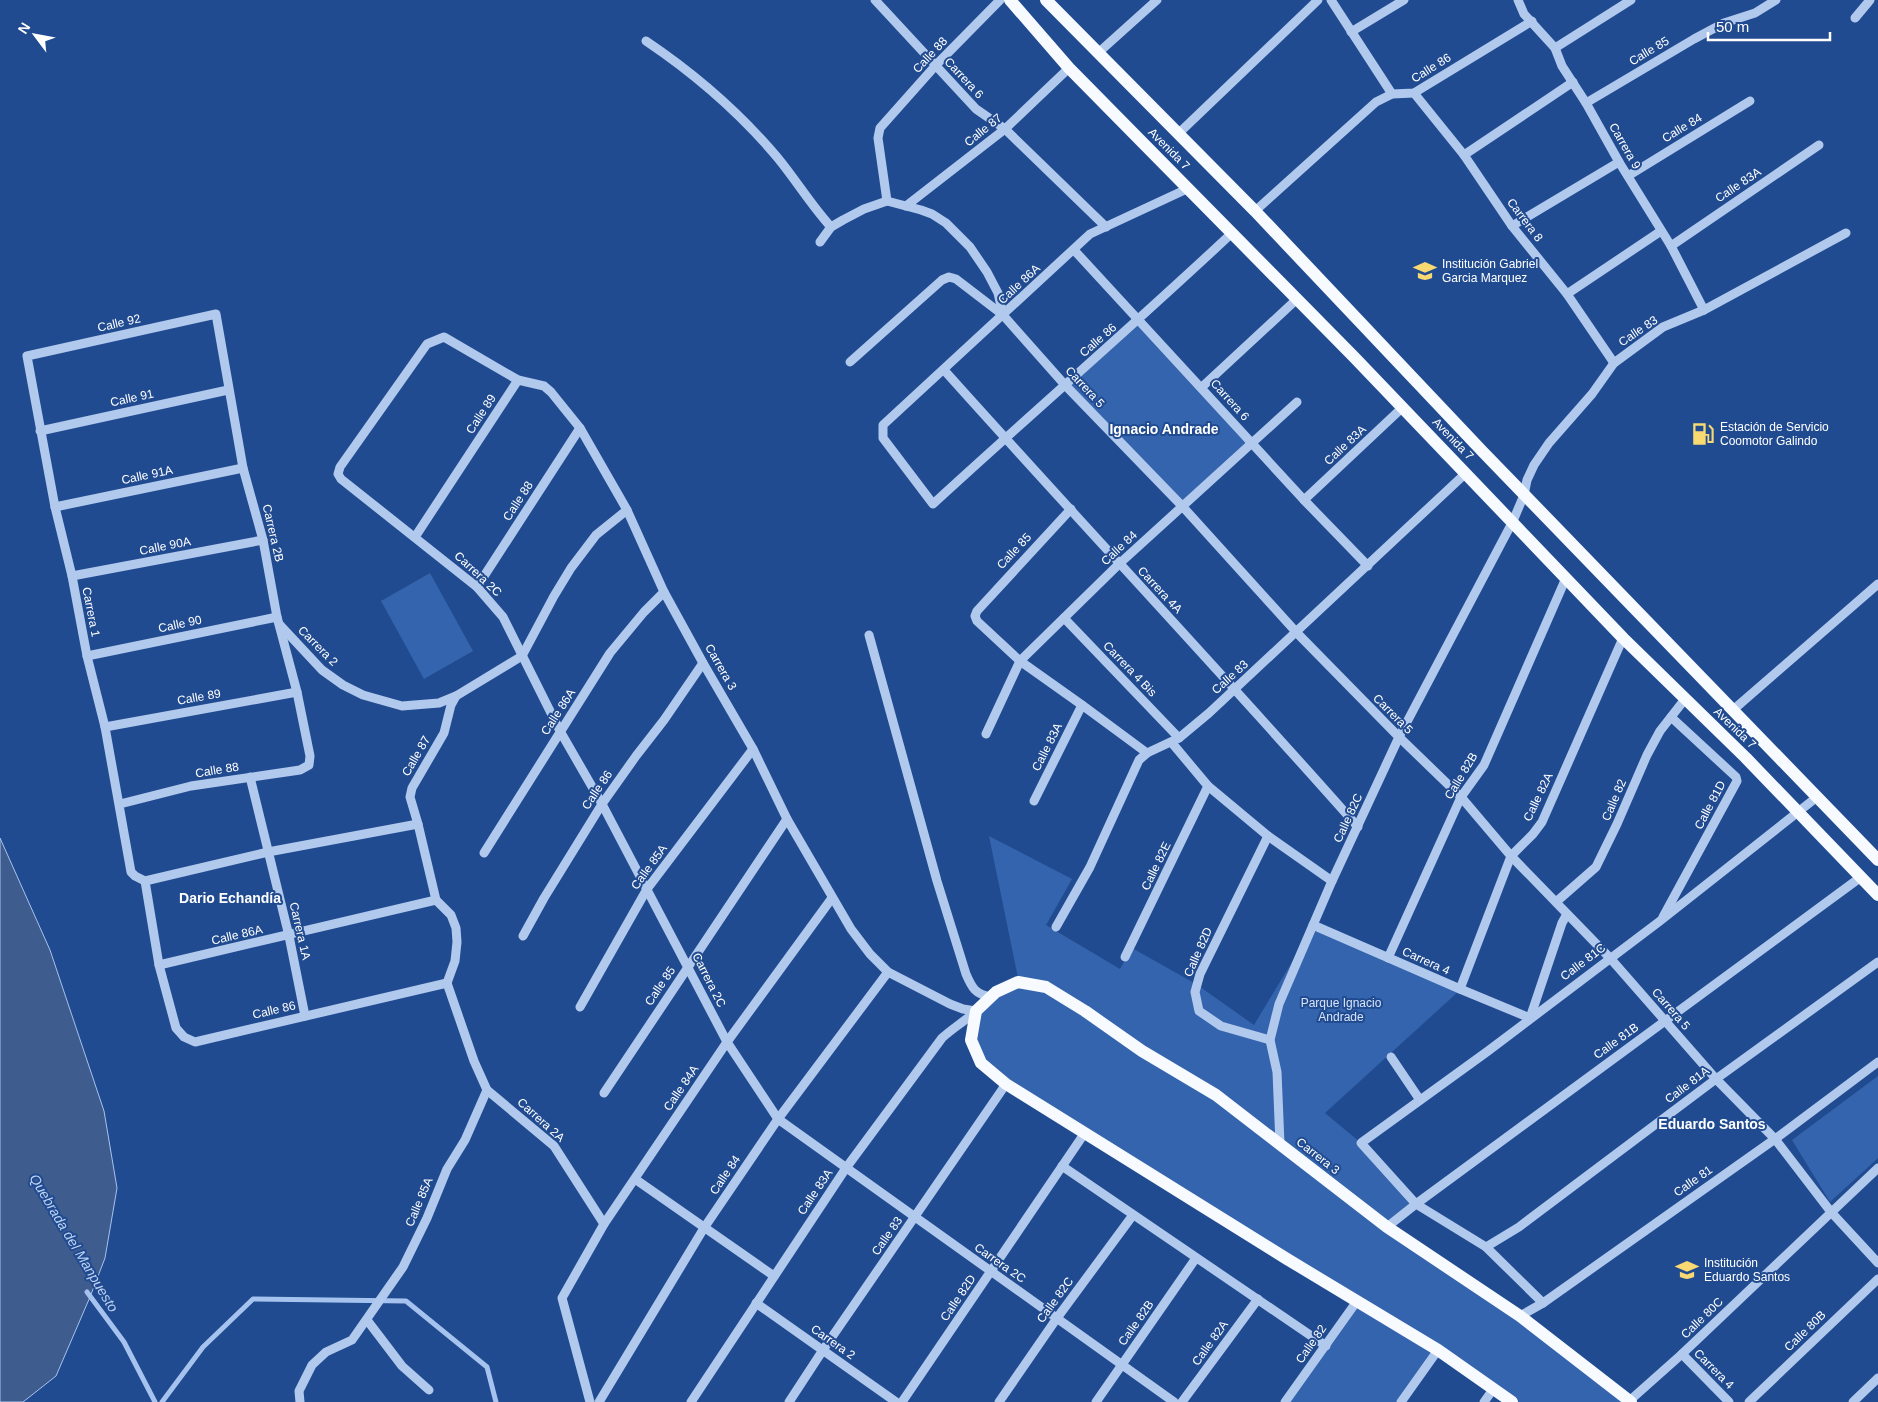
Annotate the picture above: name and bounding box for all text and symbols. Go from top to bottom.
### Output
north arrow [10,10,60,60]
scale bar [1708,10,1830,42]
text: 50 m [1716,18,1749,35]
text: N [15,20,33,37]
street label: Calle 85 [1627,33,1672,68]
street label: Calle 88 [910,34,950,76]
street label: Calle 86 [1409,50,1454,86]
street label: Carrera 6 [942,55,987,102]
street label: Calle 84 [1660,110,1705,145]
street label: Calle 87 [961,111,1005,149]
street label: Carrera 9 [1606,121,1644,172]
street label: Avenida 7 [1145,125,1193,173]
street label: Calle 83A [1713,165,1763,205]
street label: Carrera 8 [1504,196,1546,245]
place label: Institución Gabriel Garcia Marquez [1442,257,1538,285]
school or university icon: Institución Gabriel Garcia Marquez [1412,258,1438,284]
street label: Calle 86A [995,261,1043,307]
street label: Calle 92 [96,311,142,335]
street label: Calle 83 [1616,313,1660,349]
street label: Calle 86 [1077,320,1119,360]
street label: Carrera 5 [1063,364,1108,411]
street label: Carrera 6 [1208,376,1252,424]
street label: Calle 91 [109,387,155,409]
street label: Calle 89 [463,391,499,436]
street label: Avenida 7 [1430,415,1477,463]
place label: Estación de Servicio Coomotor Galindo [1720,420,1829,448]
district label: Ignacio Andrade [1109,421,1219,437]
fuel station icon: Estación de Servicio Coomotor Galindo [1690,421,1716,447]
street label: Calle 83A [1321,422,1369,468]
street label: Calle 91A [120,463,174,487]
street label: Calle 88 [500,478,536,523]
street label: Carrera 2B [260,503,286,563]
street label: Calle 84 [1098,528,1140,568]
street label: Calle 85 [994,530,1034,572]
street label: Calle 90A [138,534,192,558]
street label: Carrera 2C [452,549,505,600]
street label: Carrera 4A [1135,564,1185,616]
street label: Carrera 1 [79,586,103,639]
street label: Calle 90 [157,613,203,635]
street label: Carrera 2 [295,623,341,669]
street label: Carrera 4 Bis [1100,639,1160,699]
street label: Carrera 3 [702,642,740,693]
street label: Calle 83 [1209,657,1251,697]
street label: Calle 89 [176,686,222,708]
street label: Calle 86A [538,686,578,738]
street label: Carrera 5 [1370,691,1416,737]
street label: Avenida 7 [1711,705,1759,752]
street label: Calle 83A [1029,721,1065,773]
street label: Calle 87 [399,733,433,779]
street label: Calle 82B [1442,750,1480,802]
street label: Calle 88 [194,760,240,780]
street label: Calle 86 [579,768,615,812]
street label: Calle 82A [1520,771,1556,823]
street label: Calle 82 [1599,777,1629,823]
street label: Calle 81D [1691,778,1729,832]
street label: Calle 82C [1331,791,1366,845]
street label: Calle 82E [1138,840,1174,892]
street label: Calle 85A [628,842,670,892]
district label: Dario Echandía [179,890,281,906]
street label: Carrera 1A [287,901,313,961]
street label: Calle 86A [210,922,264,948]
street label: Calle 82D [1181,925,1215,979]
street label: Calle 81C [1558,940,1609,983]
street label: Carrera 4 [1400,944,1452,978]
street label: Carrera 2C [689,950,729,1010]
street label: Calle 85 [642,964,678,1008]
street label: Carrera 5 [1649,985,1693,1033]
park label: Parque Ignacio Andrade [1301,996,1382,1024]
street label: Calle 86 [251,998,297,1022]
street label: Calle 81B [1591,1020,1641,1062]
street label: Calle 84A [661,1063,701,1113]
street label: Calle 81A [1662,1064,1712,1106]
street label: Carrera 2A [515,1095,567,1145]
district label: Eduardo Santos [1658,1116,1766,1132]
street label: Carrera 3 [1294,1135,1343,1177]
street label: Calle 84 [707,1153,743,1197]
street label: Calle 81 [1671,1162,1715,1199]
street label: Calle 83A [795,1167,835,1217]
water label: Quebrada del Manpuesto [26,1171,122,1315]
street label: Calle 85A [402,1175,436,1229]
street label: Calle 83 [869,1214,906,1258]
street label: Carrera 2C [972,1240,1029,1286]
place label: Institución Eduardo Santos [1704,1256,1790,1284]
school or university icon: Institución Eduardo Santos [1674,1257,1700,1283]
street label: Calle 82D [937,1272,979,1324]
street label: Calle 82C [1034,1274,1076,1325]
street label: Calle 80C [1678,1294,1726,1341]
street label: Calle 82B [1115,1298,1157,1348]
street label: Calle 80B [1781,1308,1829,1354]
street label: Calle 82A [1189,1318,1231,1368]
street label: Carrera 2 [808,1322,858,1362]
street label: Calle 82 [1293,1322,1330,1366]
street label: Carrera 4 [1691,1346,1737,1392]

